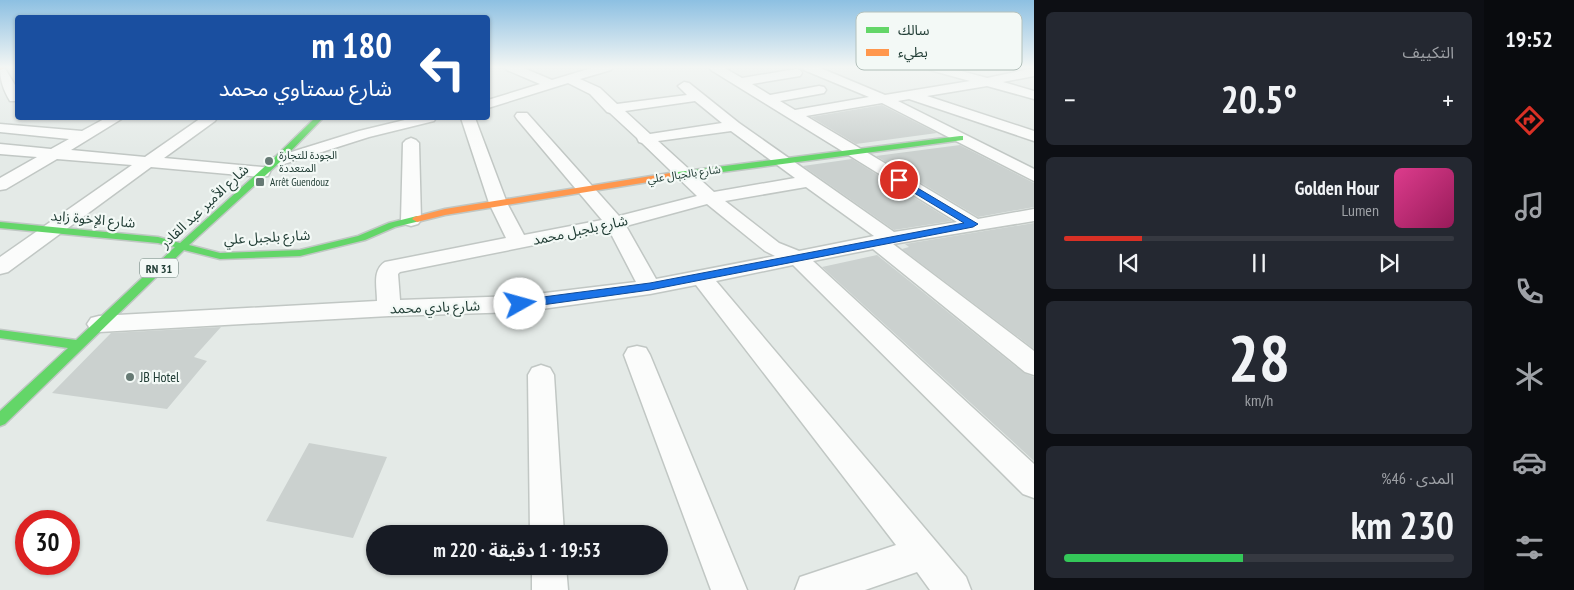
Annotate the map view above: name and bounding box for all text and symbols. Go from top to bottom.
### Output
legend [856,12,1022,70]
text: سالك [898,21,930,39]
text: 180 m [311,22,392,68]
text: 19:52 [1505,25,1553,53]
icon: left [410,35,475,100]
text: التكييف [1402,42,1454,62]
text: بطيء [898,43,928,63]
text: شارع سمتاوي محمد [219,74,392,102]
text: 20.5° [1221,74,1297,123]
text: − [1064,81,1076,118]
text: + [1442,81,1454,118]
icon: directions [1512,103,1547,138]
place label: الجودة للتجارة المتعددة [279,148,337,175]
marker: الجودة للتجارة المتعددة [263,155,275,167]
pin [878,159,920,201]
street label: شارع الأمير عبد القادر [155,160,254,254]
street label: شارع بالجبال علي [647,162,722,189]
icon: arrive [885,166,913,194]
place label: Arrêt Guendouz [270,175,329,189]
marker: Arrêt Guendouz [254,176,266,188]
text: Golden Hour [1295,176,1379,200]
icon: music [1512,189,1547,224]
text: Lumen [1342,200,1379,220]
street label: شارع الإخوة زايد [50,206,136,234]
street label: شارع بلجبل محمد [531,211,630,251]
street label: شارع بلجبل علي [223,226,311,251]
icon: previous [1115,249,1143,277]
icon: pause [1245,249,1273,277]
icon: next [1375,249,1403,277]
road number: RN 31 [140,258,178,278]
icon: phone [1512,274,1547,309]
position arrow [493,277,545,329]
street label: شارع بادي محمد [390,296,480,320]
text: 28 [1228,315,1290,399]
icon: climate [1512,359,1547,394]
place label: JB Hotel [139,368,180,386]
marker: JB Hotel [124,371,136,383]
text: km/h [1245,390,1273,410]
icon: car [1512,445,1547,480]
text: المدى · 46% [1381,468,1454,488]
text: 230 km [1351,500,1454,549]
speed limit sign: 30 [15,510,80,575]
icon: filters [1512,530,1547,565]
text: 19:53 · 1 دقيقة · 220 m [433,538,601,562]

